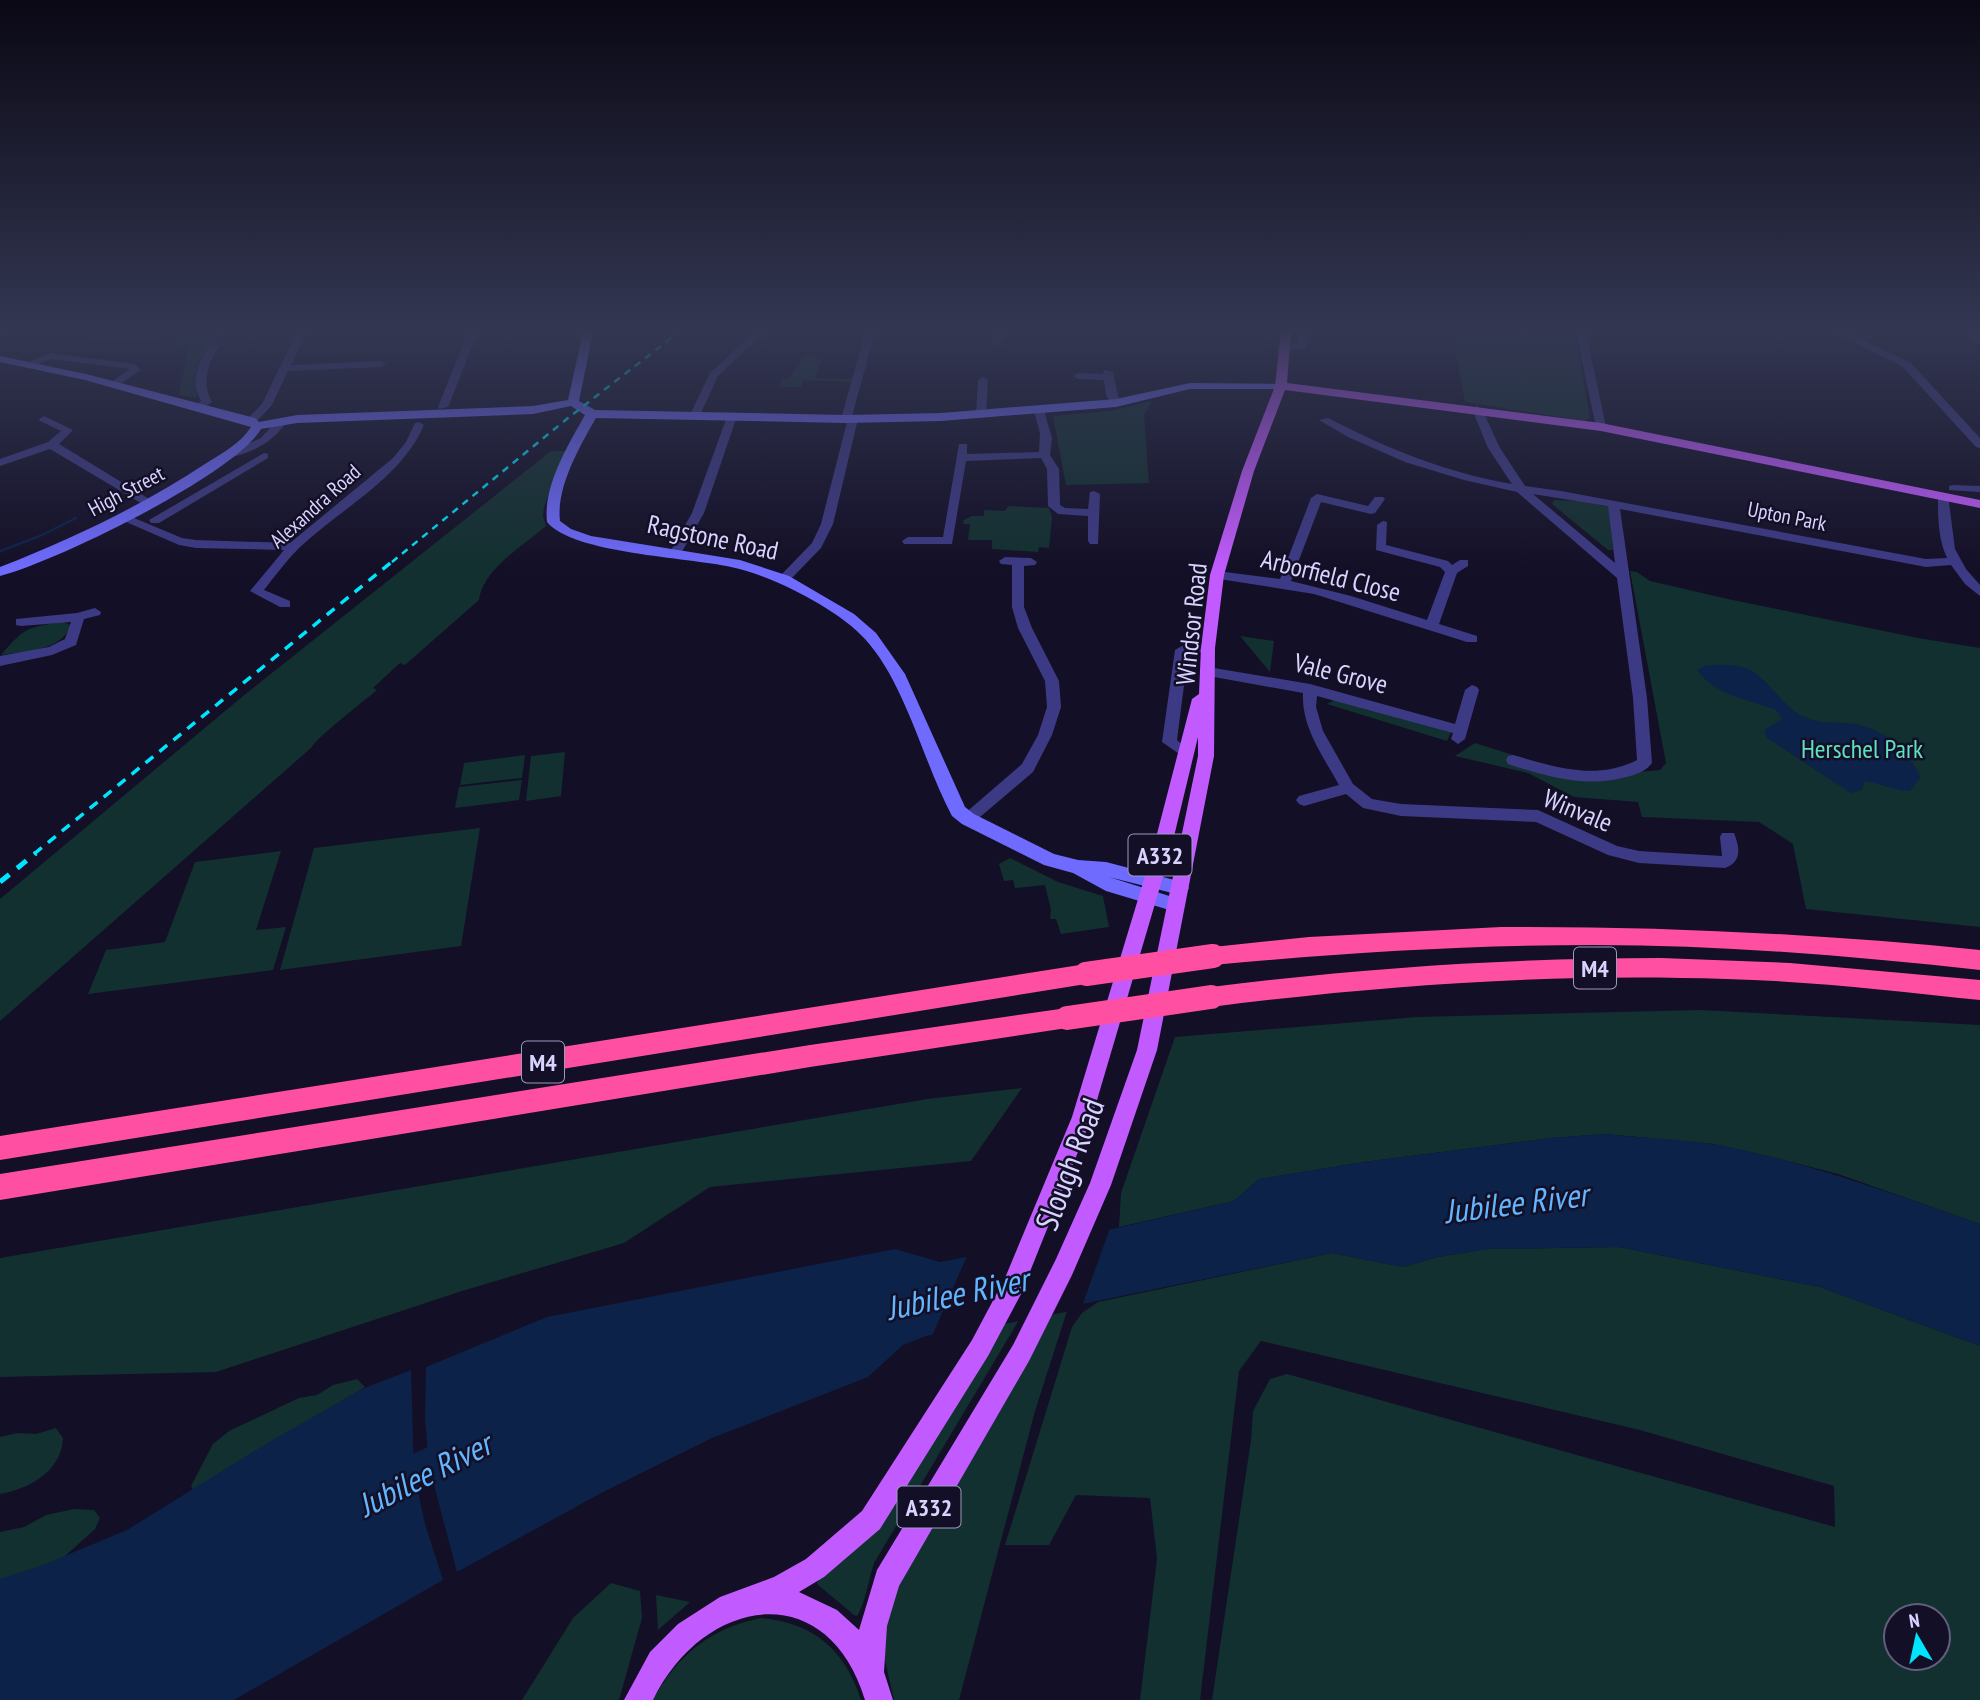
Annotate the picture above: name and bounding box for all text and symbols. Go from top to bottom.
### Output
street label: Alexandra Road [264,458,366,554]
street label: High Street [83,460,169,522]
street label: Upton Park [1745,495,1829,537]
street label: Ragstone Road [644,507,782,567]
street label: Arborfield Close [1258,542,1404,608]
street label: Windsor Road [1168,561,1214,687]
street label: Vale Grove [1290,645,1391,701]
park label: Herschel Park [1801,732,1923,765]
street label: Winvale [1539,781,1617,839]
road number: A332 [1128,834,1192,876]
road number: M4 [1574,948,1616,988]
road number: M4 [522,1042,564,1082]
street label: Slough Road [1025,1092,1113,1236]
water label: Jubilee River [1441,1171,1594,1232]
water label: Jubilee River [881,1256,1036,1329]
water label: Jubilee River [349,1420,501,1526]
road number: A332 [898,1486,960,1527]
north arrow [1882,1602,1952,1672]
text: N [1907,1608,1921,1633]

